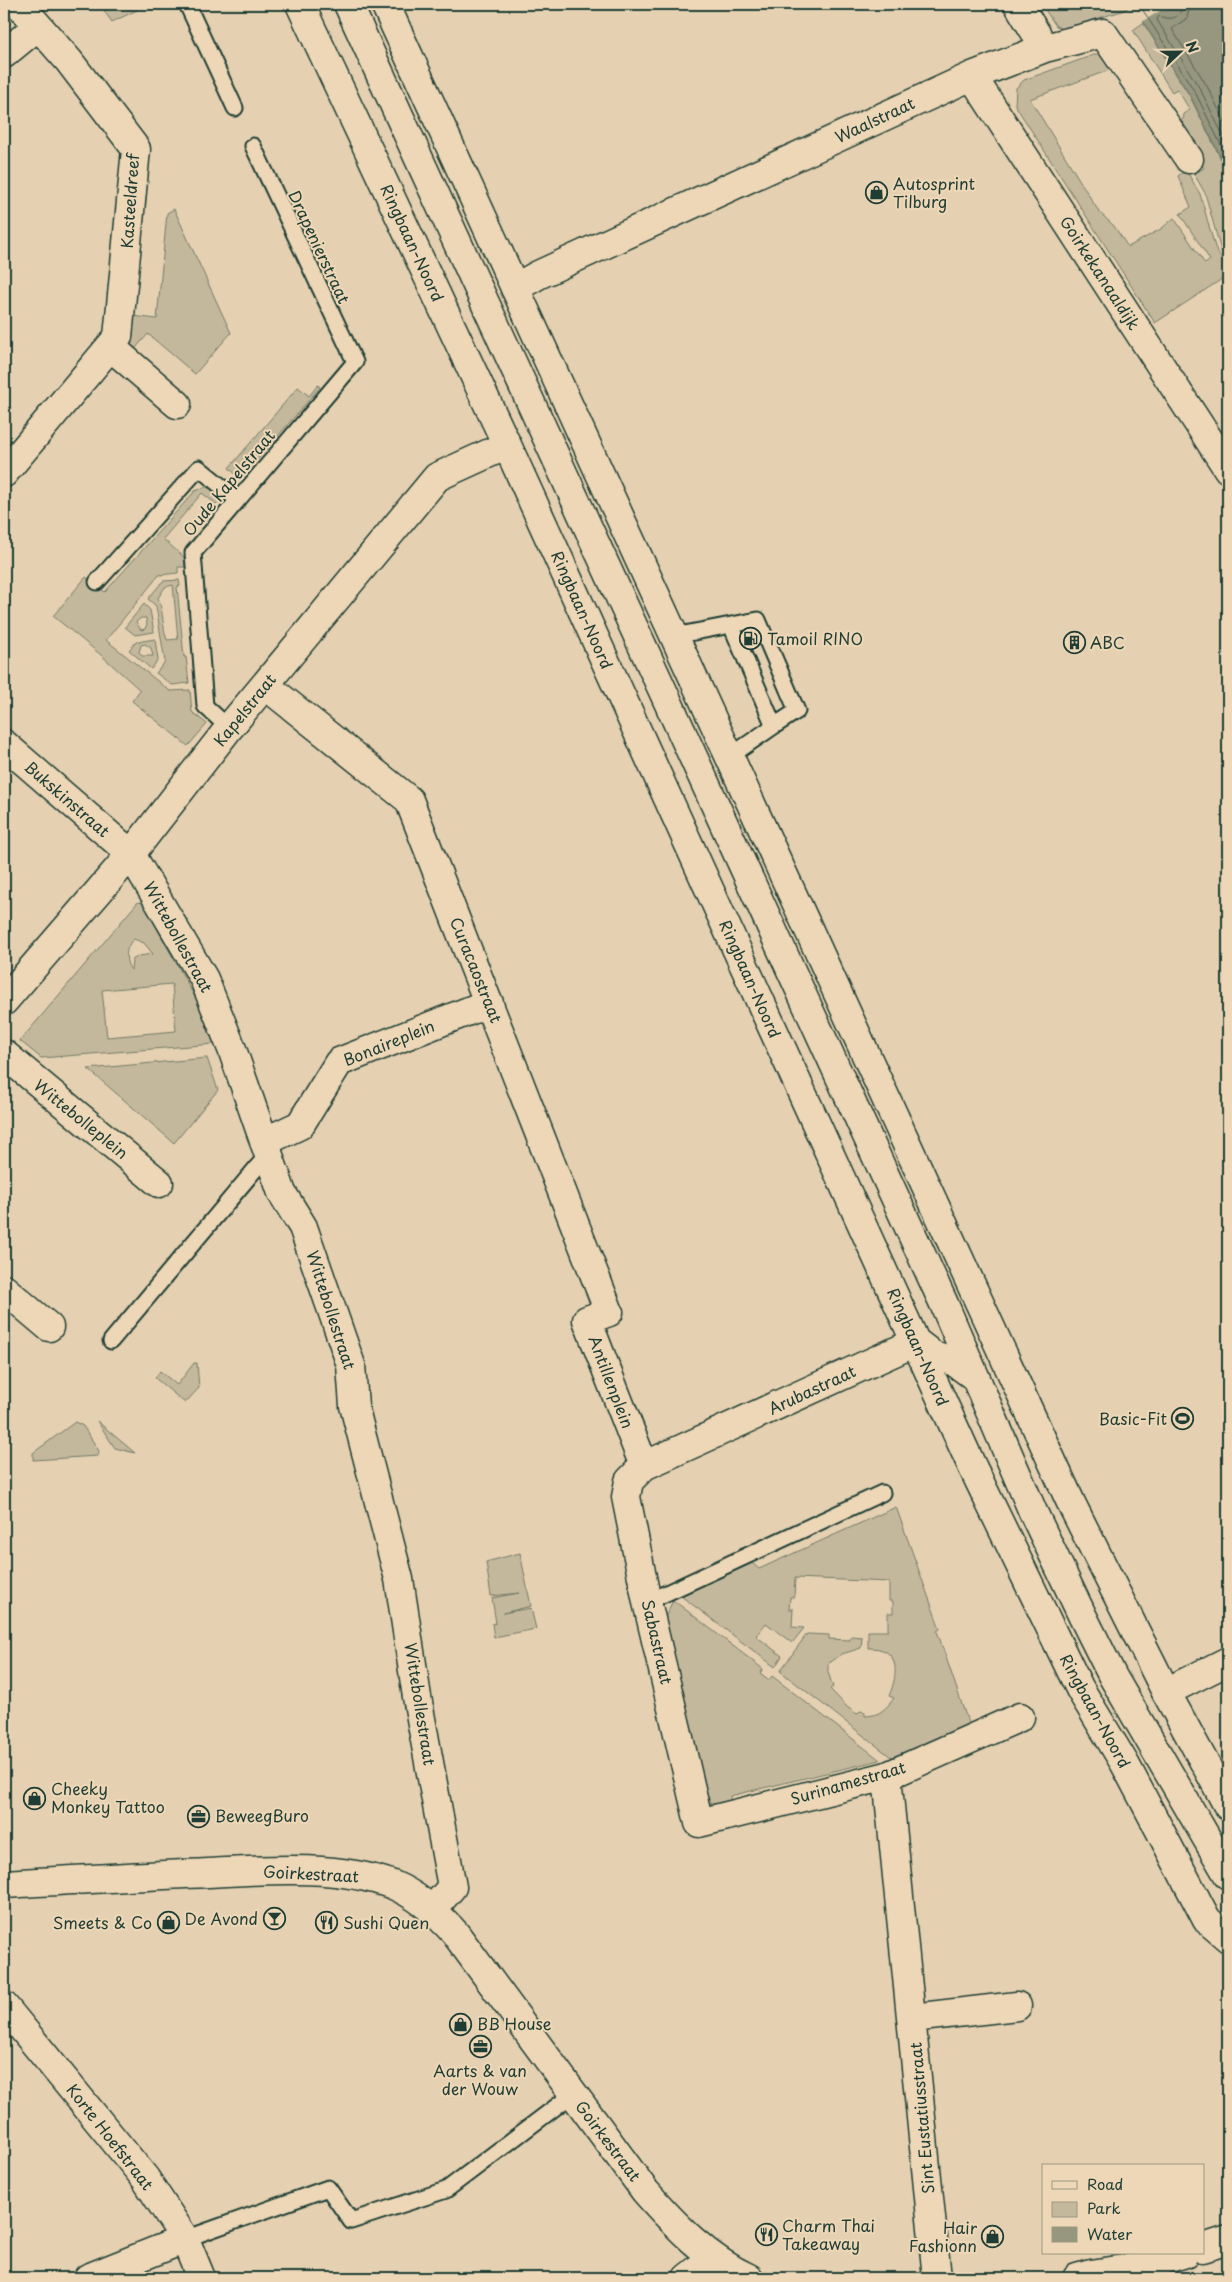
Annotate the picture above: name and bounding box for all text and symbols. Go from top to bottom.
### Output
north arrow [1154,28,1204,78]
text: N [1181,38,1204,56]
street label: Waalstraat [831,90,919,148]
street label: Kasteeldreef [114,151,144,249]
place label: Autosprint Tilburg [893,171,976,213]
street label: Ringbaan-Noord [375,180,451,305]
shop icon: Autosprint Tilburg [865,181,889,205]
street label: Drapenierstraat [283,186,357,308]
street label: Goirkekanaaldijk [1055,211,1147,334]
street label: Oude Kapelstraat [176,423,280,541]
street label: Ringbaan-Noord [546,547,620,673]
place label: Tamoil RINO [767,626,863,650]
fuel station icon: Tamoil RINO [739,627,763,651]
place label: ABC [1090,630,1125,654]
building icon: ABC [1062,631,1086,655]
street label: Kapelstraat [207,667,281,751]
street label: Bukskinstraat [20,754,116,842]
street label: Wittebollestraat [138,877,220,997]
street label: Curacaostraat [445,913,509,1027]
street label: Ringbaan-Noord [714,916,788,1042]
street label: Bonaireplein [339,1013,438,1071]
street label: Wittebolleplein [29,1073,134,1164]
street label: Wittebollestraat [301,1247,363,1373]
street label: Ringbaan-Noord [882,1284,956,1410]
street label: Antillenplein [583,1332,641,1431]
street label: Arubastraat [764,1358,860,1420]
place label: Basic-Fit [1099,1406,1167,1430]
sports icon: Basic-Fit [1171,1407,1195,1431]
street label: Sabastraat [637,1597,679,1687]
street label: Wittebollestraat [399,1641,443,1767]
street label: Ringbaan-Noord [1055,1649,1137,1772]
street label: Surinamestraat [787,1754,909,1810]
place label: Cheeky Monkey Tattoo [51,1776,165,1818]
shop icon: Cheeky Monkey Tattoo [23,1786,47,1810]
place label: BeweegBuro [215,1803,309,1827]
office icon: BeweegBuro [187,1804,211,1828]
street label: Goirkestraat [262,1859,360,1888]
place label: De Avond [184,1906,258,1930]
bar icon: De Avond [262,1907,286,1931]
place label: Smeets & Co [53,1910,152,1934]
place label: Sushi Quen [343,1910,429,1934]
shop icon: Smeets & Co [156,1911,180,1935]
restaurant icon: Sushi Quen [315,1911,339,1935]
place label: BB House [477,2011,552,2035]
shop icon: BB House [449,2012,473,2036]
office icon: Aarts & van der Wouw [468,2035,492,2059]
street label: Sint Eustatiusstraat [902,2041,940,2195]
place label: Aarts & van der Wouw [433,2058,527,2100]
street label: Korte Hoefstraat [62,2078,160,2195]
street label: Goirkestraat [570,2095,648,2186]
legend [1042,2164,1204,2254]
text: Road [1087,2172,1123,2195]
text: Park [1087,2196,1121,2219]
place label: Charm Thai Takeaway [782,2213,875,2255]
place label: Hair Fashionn [909,2215,978,2257]
text: Water [1087,2222,1132,2245]
restaurant icon: Charm Thai Takeaway [754,2223,778,2247]
shop icon: Hair Fashionn [981,2225,1005,2249]

